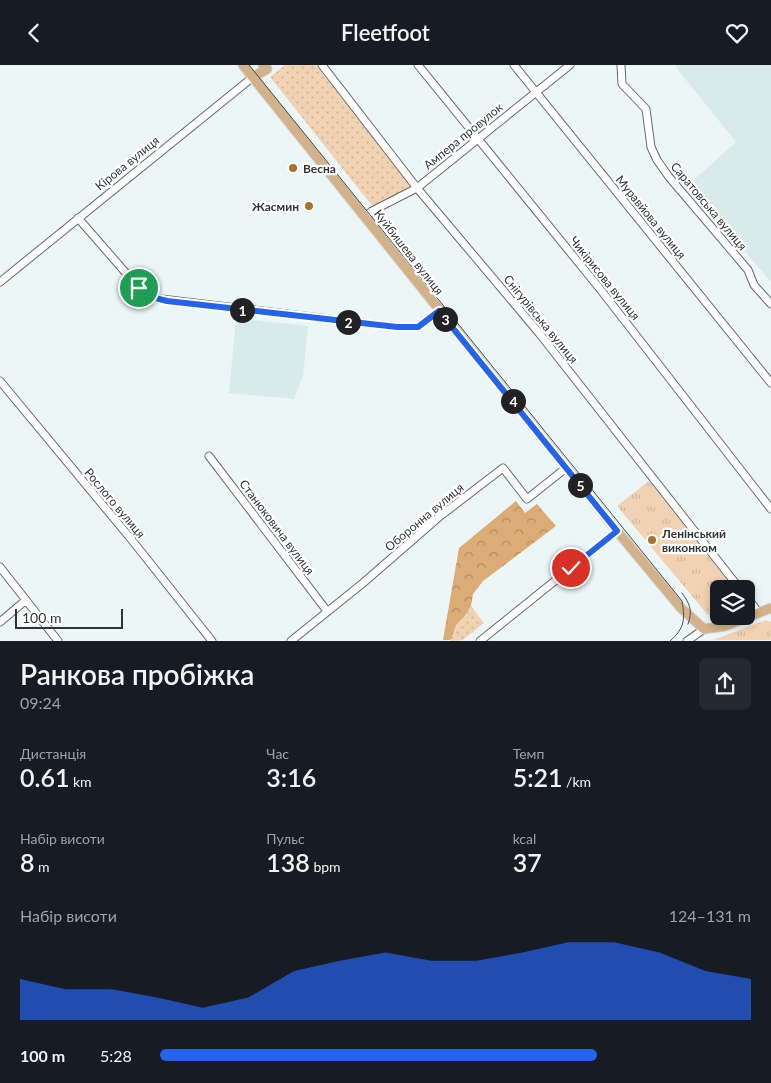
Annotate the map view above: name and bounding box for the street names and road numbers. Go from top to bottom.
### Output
street label: Ампера провулок [421,99,506,172]
street label: Кірова вулиця [92,133,162,193]
street label: Саратовська вулиця [668,159,750,253]
street label: Муравйова вулиця [613,172,689,262]
street label: Куйбишева вулиця [371,206,447,298]
street label: Чикірисова вулиця [567,233,643,323]
street label: Снігурівська вулиця [501,272,581,366]
street label: Рослого вулиця [82,465,149,541]
street label: Станюковича вулиця [236,476,318,578]
street label: Оборонна вулиця [382,480,466,554]

